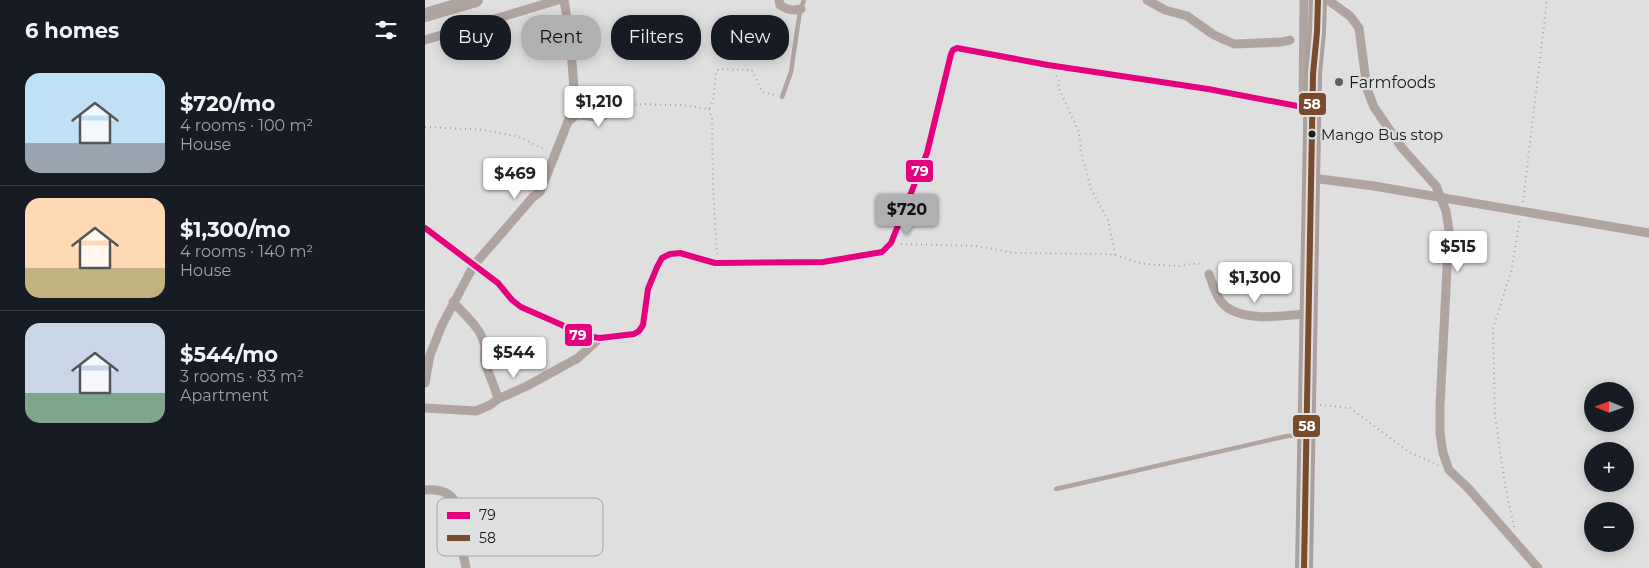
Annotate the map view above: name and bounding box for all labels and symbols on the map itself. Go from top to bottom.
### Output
place label: Farmfoods [1349,73,1436,92]
marker: Farmfoods [1333,76,1345,88]
pin: $1,210 [558,86,640,128]
line badge: 58 [1298,92,1327,116]
text: 58 [1303,95,1321,113]
place label: Mango Bus stop [1321,125,1443,144]
marker: Mango Bus stop [1307,129,1317,139]
pin: $469 [485,158,545,200]
line badge: 79 [905,159,934,183]
text: 79 [911,162,929,180]
pin: $720 [877,194,937,236]
pin: $515 [1428,230,1488,273]
pin: $1,300 [1214,262,1296,304]
line badge: 79 [564,323,593,347]
text: 79 [569,326,587,344]
pin: $544 [484,336,544,379]
north arrow [1584,382,1634,432]
line badge: 58 [1292,414,1321,438]
text: 58 [1298,417,1316,435]
legend [437,498,603,556]
text: 79 [479,506,496,524]
text: 58 [479,529,496,547]

